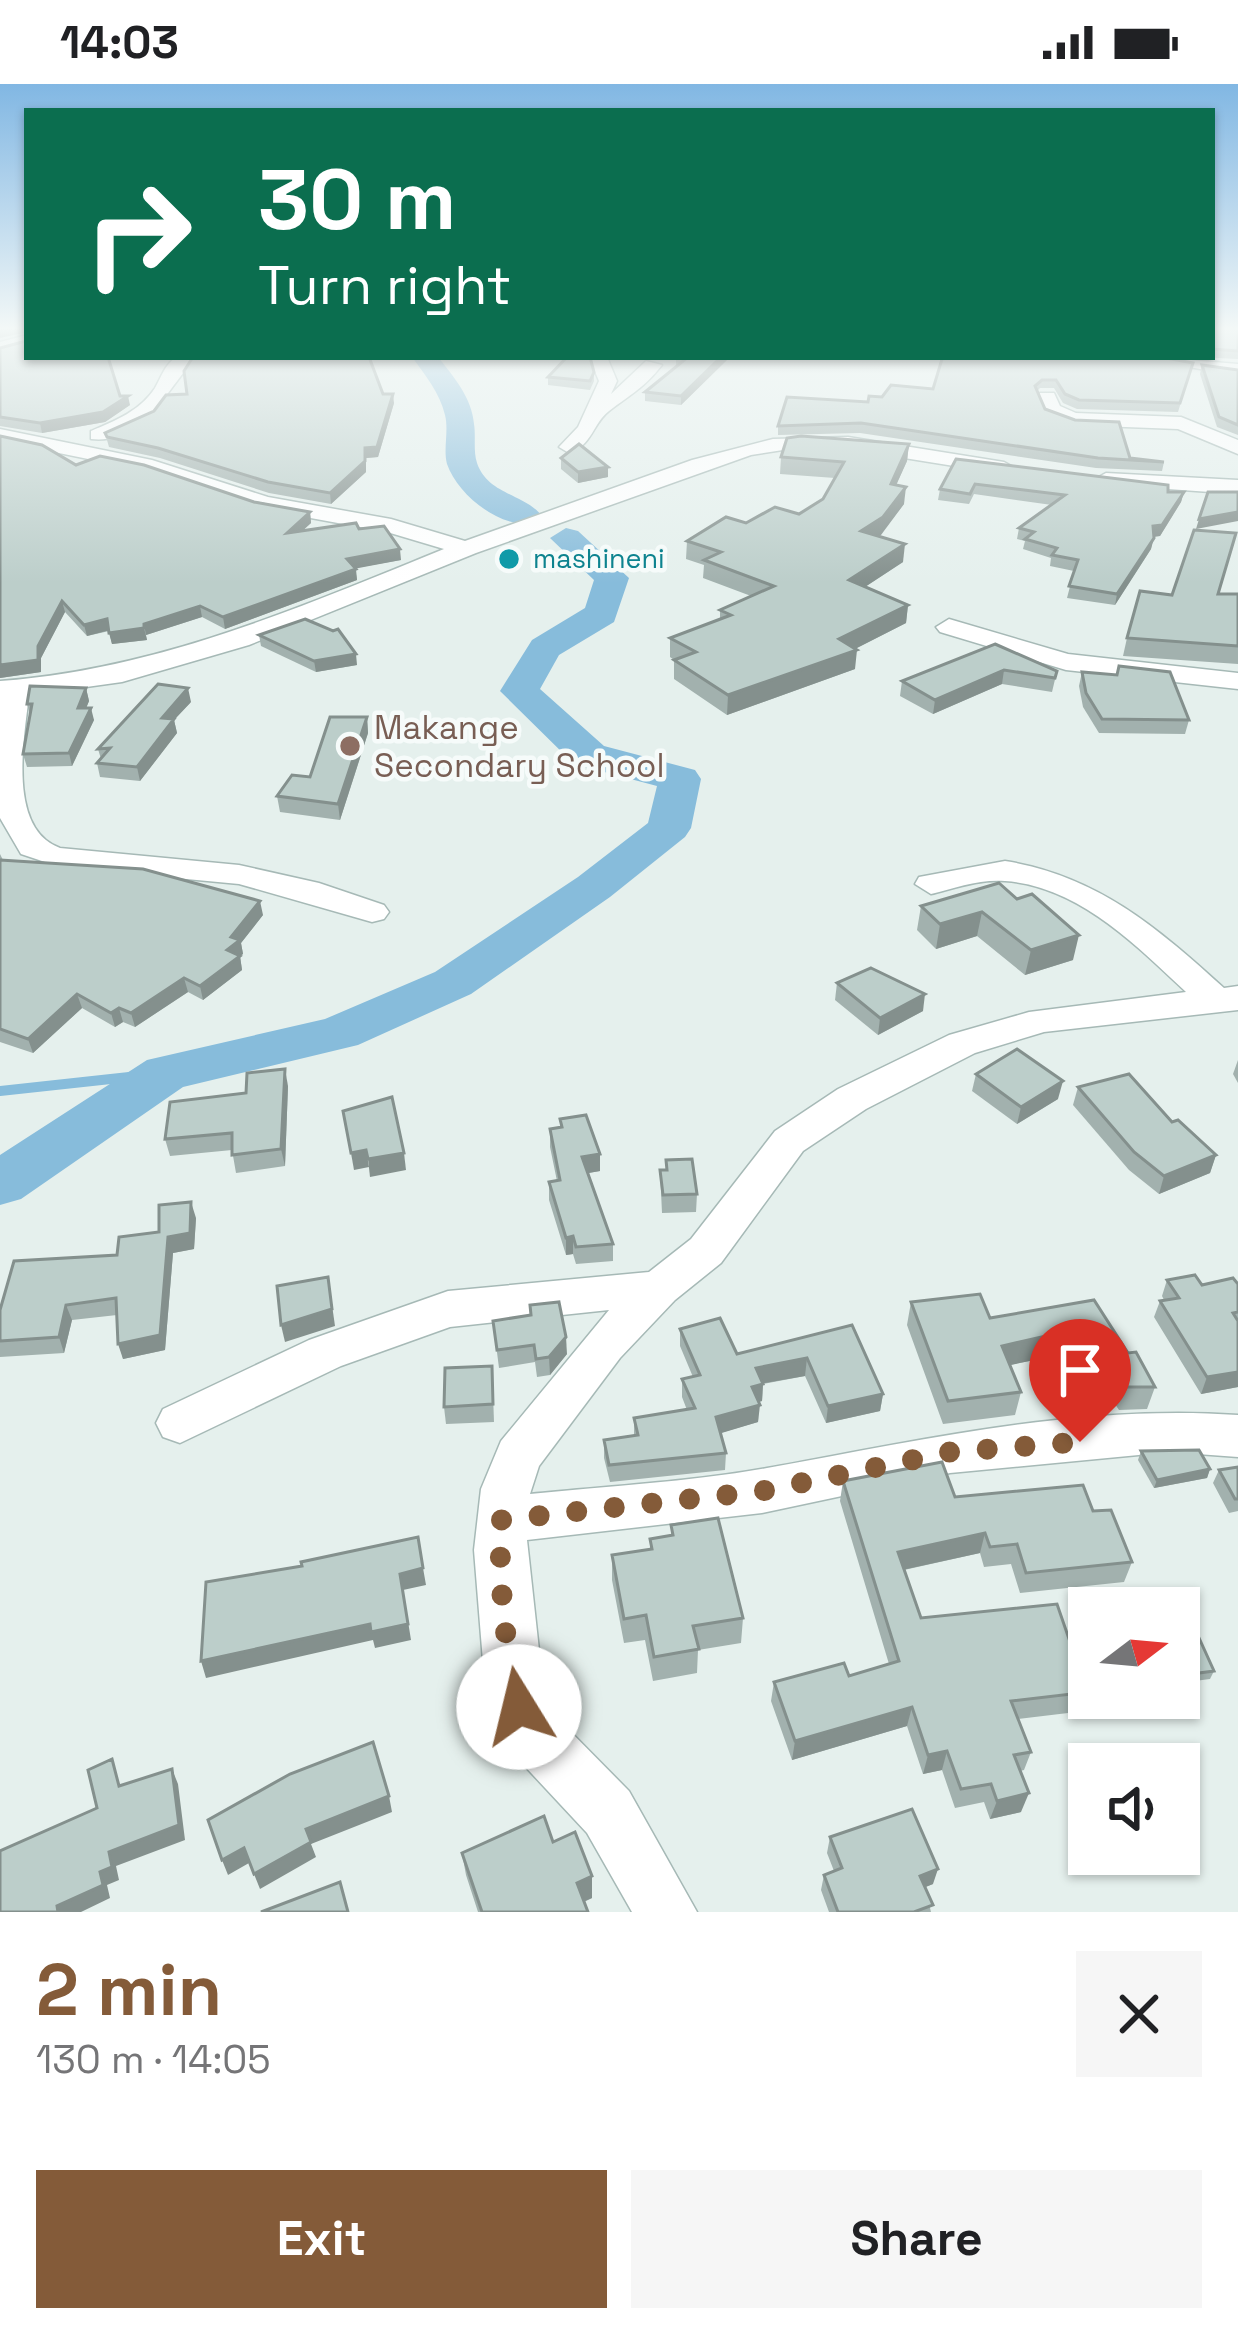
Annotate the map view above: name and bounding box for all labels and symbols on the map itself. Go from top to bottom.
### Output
place label: mashineni [533,541,665,576]
marker: mashineni [496,546,522,572]
place label: Makange Secondary School [374,707,665,787]
marker: Makange Secondary School [337,733,363,759]
pin [1029,1319,1131,1442]
north arrow [1068,1587,1200,1719]
position arrow [456,1644,582,1770]

